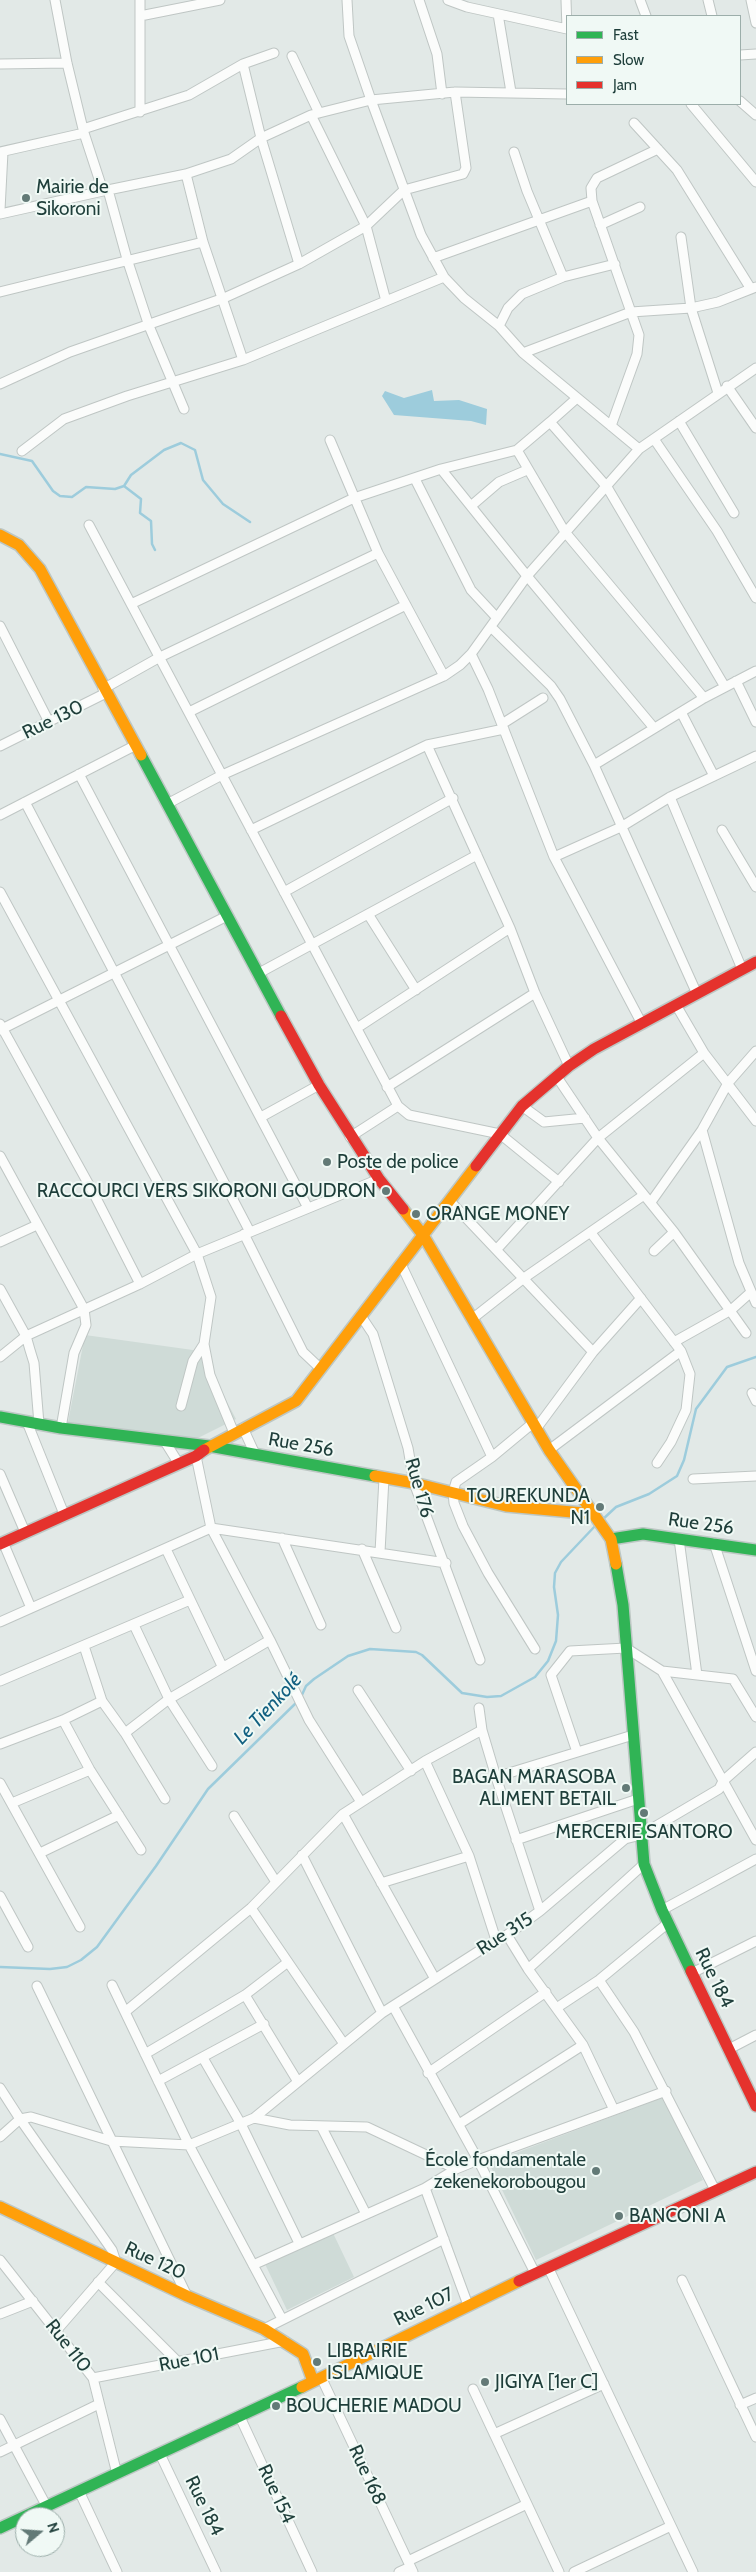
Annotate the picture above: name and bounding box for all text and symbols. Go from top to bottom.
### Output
legend [566,15,741,105]
text: Fast [613,26,638,44]
text: Slow [613,51,644,69]
text: Jam [613,76,637,94]
place label: Mairie de Sikoroni [36,176,109,220]
marker: Mairie de Sikoroni [20,192,32,204]
street label: Rue 130 [19,696,87,744]
place label: Poste de police [337,1151,459,1173]
marker: Poste de police [321,1156,333,1168]
place label: RACCOURCI VERS SIKORONI GOUDRON [37,1180,376,1202]
marker: RACCOURCI VERS SIKORONI GOUDRON [380,1185,392,1197]
place label: ORANGE MONEY [426,1203,569,1225]
marker: ORANGE MONEY [410,1208,422,1220]
street label: Rue 256 [266,1428,336,1462]
street label: Rue 176 [400,1455,438,1521]
place label: TOUREKUNDA N1 [467,1485,590,1529]
marker: TOUREKUNDA N1 [594,1501,606,1513]
street label: Rue 256 [667,1508,735,1540]
water label: Le Tienkolé [229,1668,307,1750]
place label: BAGAN MARASOBA ALIMENT BETAIL [452,1766,616,1810]
marker: BAGAN MARASOBA ALIMENT BETAIL [620,1782,632,1794]
marker: MERCERIE SANTORO [638,1807,650,1819]
place label: MERCERIE SANTORO [555,1821,733,1843]
street label: Rue 315 [473,1908,537,1960]
street label: Rue 184 [690,1944,738,2012]
place label: École fondamentale zekenekorobougou [425,2149,586,2193]
marker: École fondamentale zekenekorobougou [590,2165,602,2177]
place label: BANCONI A [629,2205,726,2227]
marker: BANCONI A [613,2210,625,2222]
street label: Rue 120 [121,2237,189,2285]
street label: Rue 107 [390,2283,458,2331]
street label: Rue 110 [40,2315,96,2377]
place label: LIBRAIRIE ISLAMIQUE [327,2340,423,2384]
street label: Rue 101 [157,2343,221,2377]
marker: LIBRAIRIE ISLAMIQUE [311,2356,323,2368]
place label: JIGIYA [1er C] [495,2371,598,2393]
marker: JIGIYA [1er C] [479,2376,491,2388]
place label: BOUCHERIE MADOU [286,2395,462,2417]
marker: BOUCHERIE MADOU [270,2400,282,2412]
street label: Rue 168 [343,2441,391,2509]
street label: Rue 154 [252,2461,300,2527]
street label: Rue 184 [180,2472,228,2540]
north arrow [15,2507,65,2557]
text: N [43,2520,63,2535]

